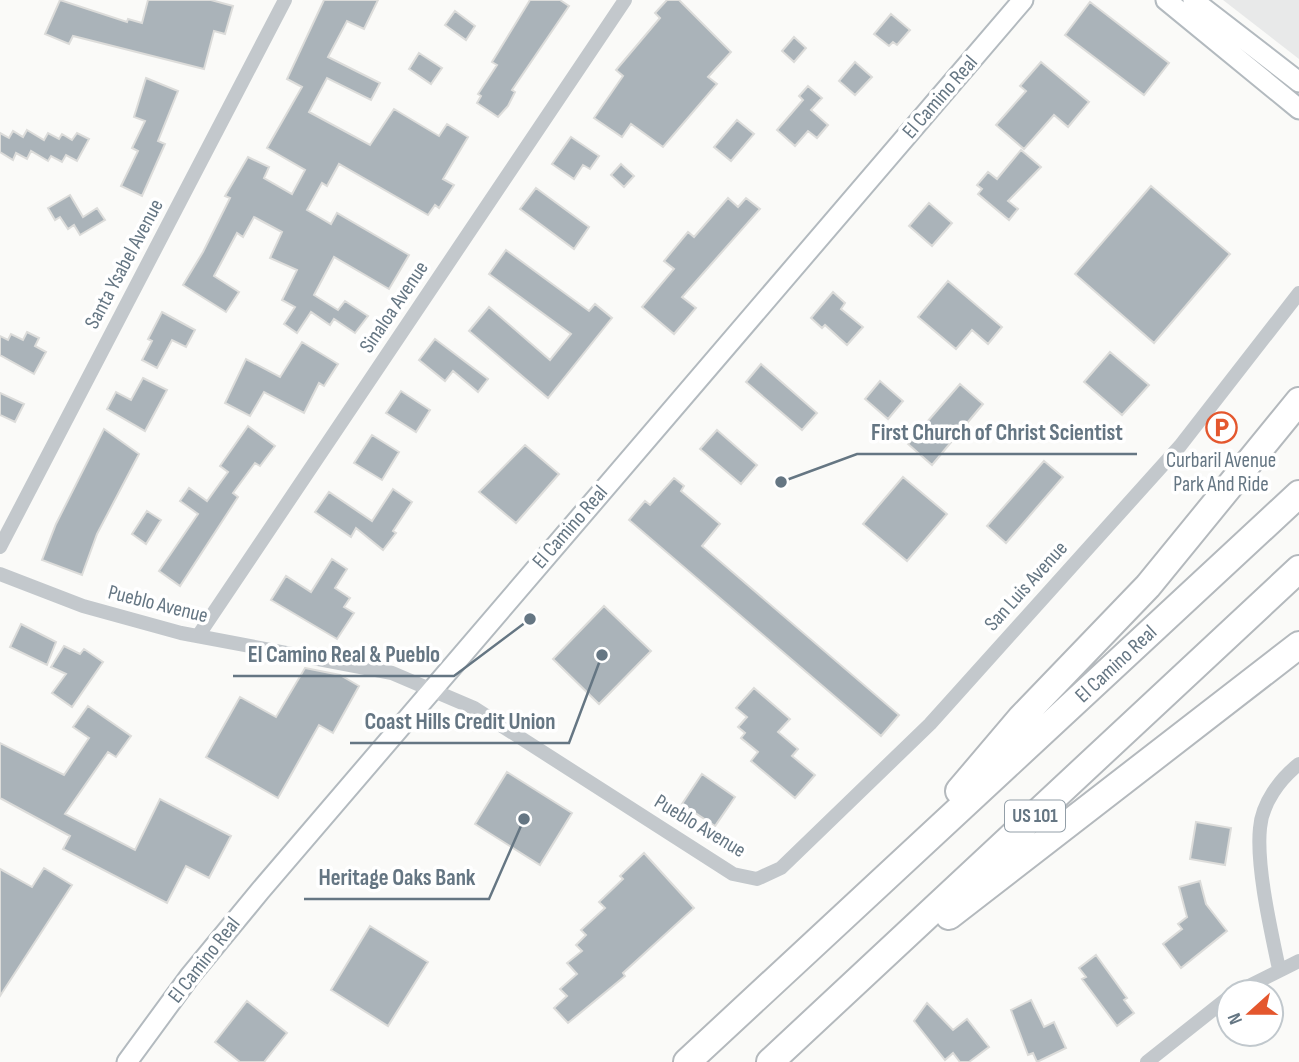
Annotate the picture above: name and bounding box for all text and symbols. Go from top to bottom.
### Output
street label: El Camino Real [897,50,983,144]
street label: Santa Ysabel Avenue [79,195,169,333]
street label: Sinaloa Avenue [354,256,434,358]
callout: First Church of Christ Scientist [857,410,1137,454]
parking icon: Curbaril Avenue Park And Ride [1204,411,1238,445]
text: First Church of Christ Scientist [871,419,1123,447]
place label: Curbaril Avenue Park And Ride [1166,448,1276,497]
street label: El Camino Real [527,480,613,574]
street label: San Luis Avenue [979,536,1073,636]
street label: Pueblo Avenue [105,580,211,628]
street label: El Camino Real [1070,620,1162,708]
callout: El Camino Real & Pueblo [233,632,454,676]
text: El Camino Real & Pueblo [248,641,440,669]
callout: Coast Hills Credit Union [350,699,569,743]
text: Coast Hills Credit Union [364,708,556,736]
street label: Pueblo Avenue [650,789,750,863]
road number: US 101 [1005,800,1065,832]
callout: Heritage Oaks Bank [304,855,489,899]
text: Heritage Oaks Bank [318,864,476,892]
street label: El Camino Real [163,912,245,1008]
north arrow [1215,978,1285,1048]
text: N [1223,1010,1248,1027]

